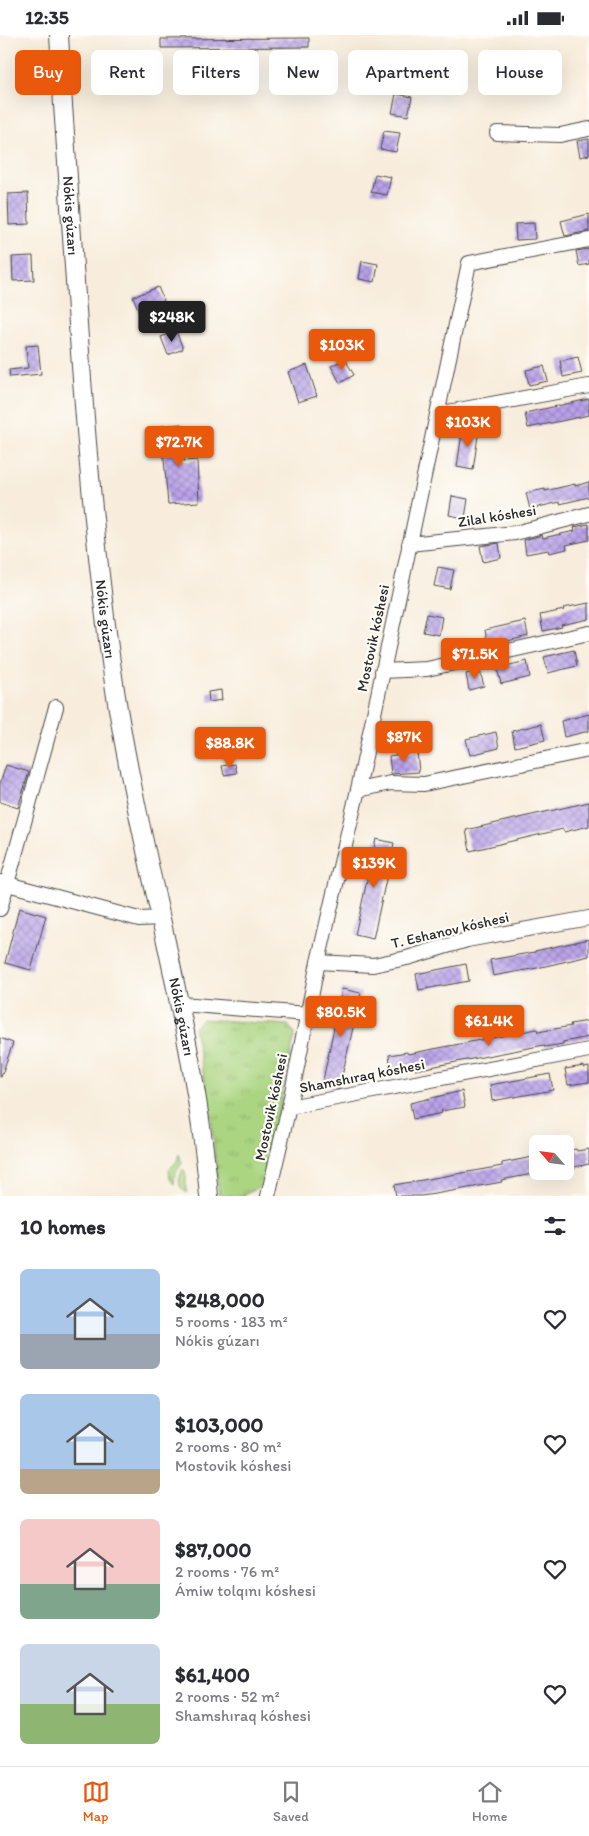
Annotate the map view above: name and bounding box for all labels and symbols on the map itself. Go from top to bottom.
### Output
street label: Nókis gúzarı [59,175,82,256]
pin: $248K [137,301,207,343]
pin: $103K [307,329,377,371]
pin: $103K [433,405,503,448]
pin: $72.7K [138,425,220,468]
street label: Zilal kóshesi [457,501,537,531]
street label: Nókis gúzarı [92,579,119,660]
street label: Mostovik kóshesi [353,583,393,693]
pin: $71.5K [434,637,516,680]
pin: $87K [374,721,434,763]
pin: $88.8K [189,727,271,769]
pin: $139K [339,847,409,889]
street label: T. Eshanov kóshesi [389,908,511,952]
street label: Nókis gúzarı [165,976,198,1057]
pin: $80.5K [300,995,382,1038]
pin: $61.4K [448,1005,530,1047]
street label: Mostovik kóshesi [251,1052,291,1162]
street label: Shamshıraq kóshesi [298,1055,426,1097]
north arrow [529,1135,574,1180]

